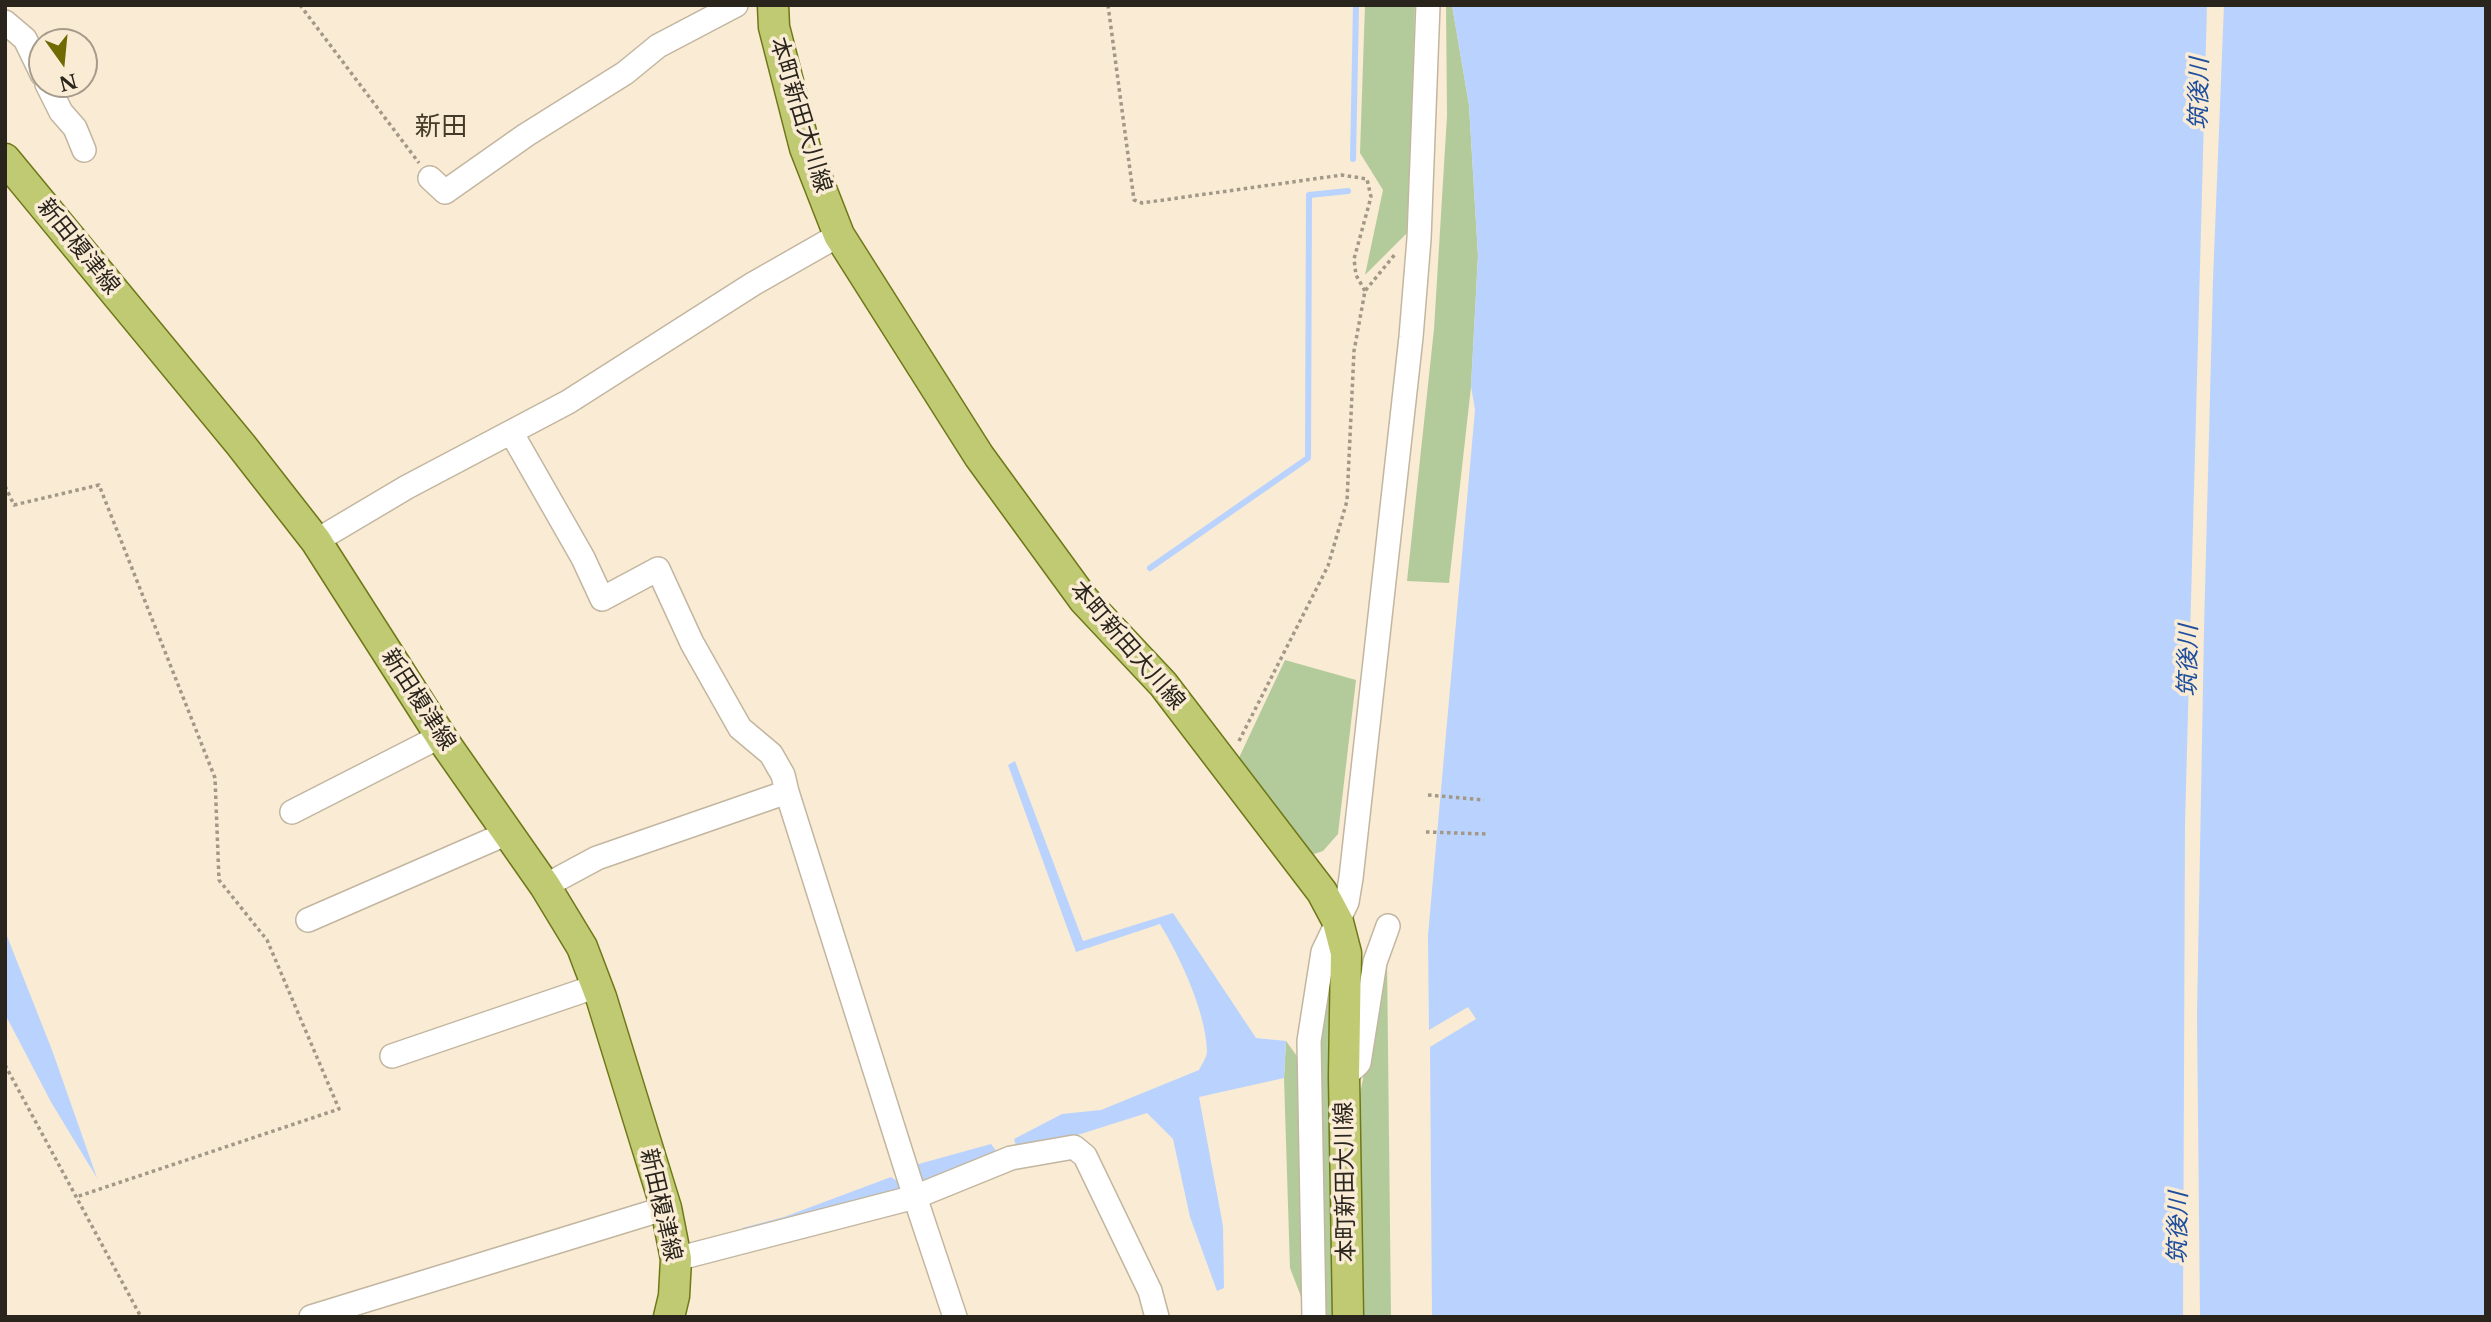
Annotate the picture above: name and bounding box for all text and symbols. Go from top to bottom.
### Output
north arrow [28,28,98,98]
street label: 本町新田大川線 [763,34,837,196]
water label: 筑後川 [2185,58,2215,130]
text: N [56,68,80,95]
district label: 新田 [415,112,467,144]
street label: 新田榎津線 [31,194,125,300]
street label: 本町新田大川線 [1064,576,1190,716]
water label: 筑後川 [2174,625,2204,697]
street label: 新田榎津線 [375,644,461,756]
street label: 本町新田大川線 [1331,1101,1361,1263]
street label: 新田榎津線 [634,1146,686,1264]
water label: 筑後川 [2164,1192,2194,1264]

